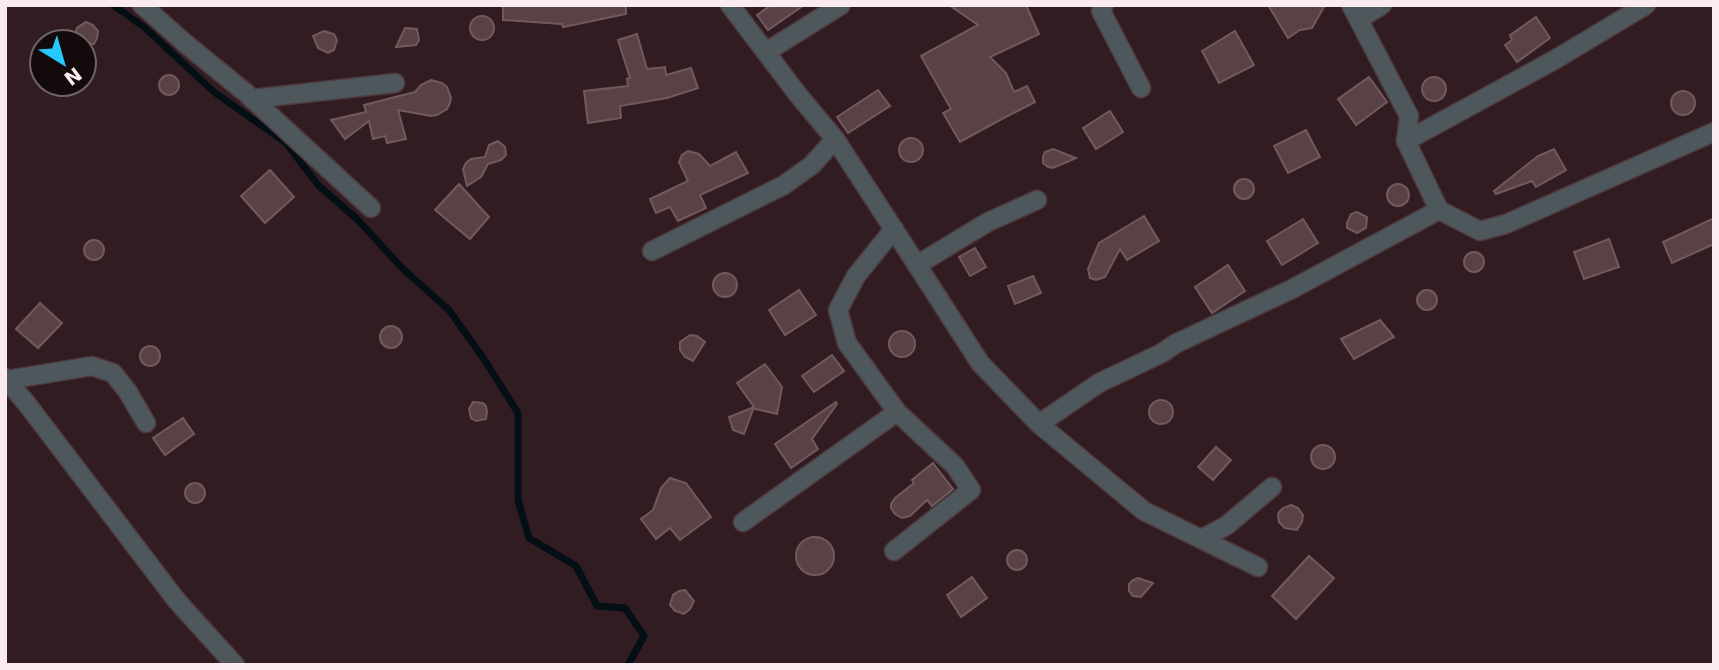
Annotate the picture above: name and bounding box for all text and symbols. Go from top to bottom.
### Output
north arrow [28,28,98,98]
text: N [60,63,86,90]

